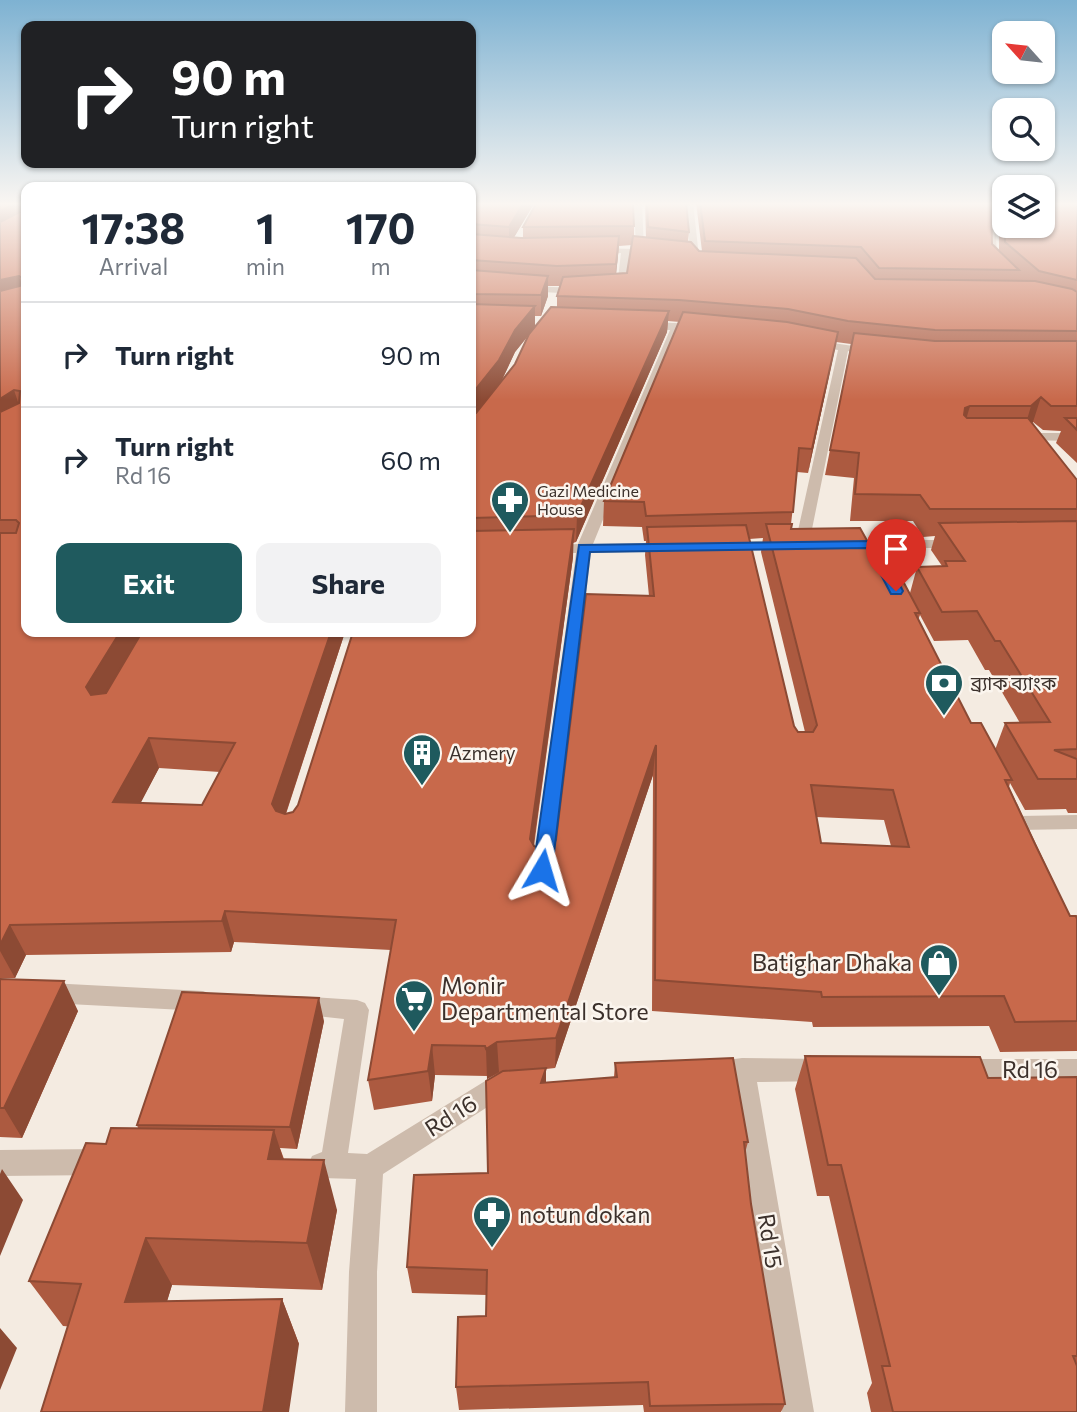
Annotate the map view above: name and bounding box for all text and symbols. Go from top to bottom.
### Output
north arrow [992,21,1055,84]
map controls [992,21,1055,238]
text: 90 m [171,45,286,105]
icon: right [56,49,147,140]
button: search [992,98,1055,161]
text: Turn right [171,105,314,145]
button: layers [992,175,1055,238]
text: 17:38 [82,201,185,253]
text: 1 [256,201,275,253]
text: 170 [346,201,415,253]
text: Arrival [99,252,168,280]
text: min [246,252,285,280]
text: m [370,252,391,280]
icon: right [56,336,94,374]
text: Turn right [115,339,234,370]
text: 90 m [381,339,441,370]
text: Turn right [115,430,234,461]
icon: right [56,441,94,479]
text: 60 m [381,444,441,475]
text: Rd 16 [115,461,171,489]
pharmacy icon: Gazi Medicine House [489,479,531,534]
place label: Gazi Medicine House [537,481,639,518]
pin [866,519,926,591]
icon: arrive [877,530,915,568]
button: Exit [56,543,242,623]
button: Share [256,543,441,623]
bank icon: ব্র্যাক ব্যাংক [923,662,965,717]
place label: ব্র্যাক ব্যাংক [970,671,1057,694]
building icon: Azmery [401,732,443,787]
place label: Azmery [449,741,516,764]
position arrow [505,833,579,907]
shop icon: Batighar Dhaka [918,942,960,997]
place label: Batighar Dhaka [752,948,912,976]
place label: Monir Departmental Store [441,971,649,1025]
supermarket icon: Monir Departmental Store [393,978,435,1033]
street label: Rd 16 [1002,1055,1058,1083]
street label: Rd 16 [419,1088,482,1142]
pharmacy icon: notun dokan [471,1194,513,1249]
place label: notun dokan [519,1200,650,1228]
street label: Rd 15 [753,1211,789,1270]

